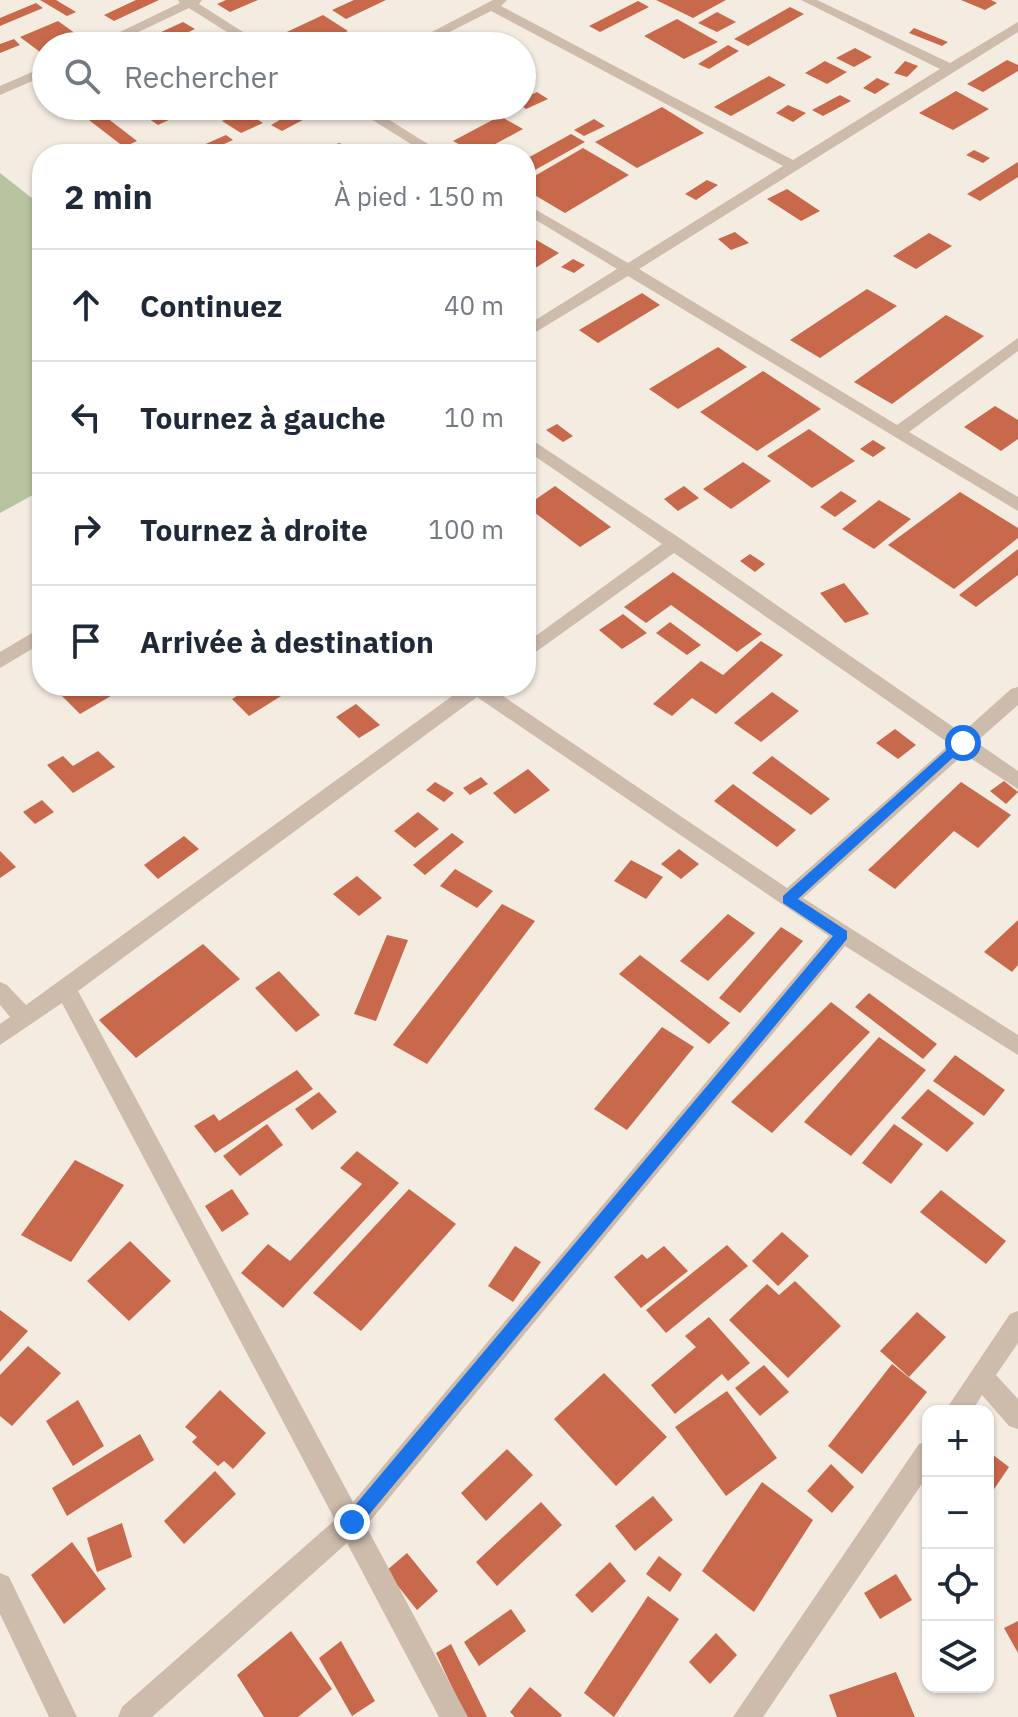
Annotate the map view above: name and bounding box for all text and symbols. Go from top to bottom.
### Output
search box [32,32,536,120]
icon: search [60,54,104,98]
text: Rechercher [124,57,278,96]
text: 2 min [64,174,153,218]
text: À pied · 150 m [334,179,504,213]
icon: ahead [64,283,108,327]
text: Continuez [140,286,282,325]
text: 40 m [444,288,504,322]
icon: left [64,395,108,439]
text: Tournez à gauche [140,398,386,437]
text: 10 m [444,400,504,434]
icon: right [64,507,108,551]
text: Tournez à droite [140,510,368,549]
text: 100 m [428,512,504,546]
icon: arrive [64,619,108,663]
text: Arrivée à destination [140,622,434,661]
route start [945,725,981,761]
map controls [922,1405,994,1693]
button: + [922,1405,994,1477]
button: − [922,1477,994,1549]
route end [334,1504,370,1540]
button: locate [922,1549,994,1621]
button: layers [922,1621,994,1693]

